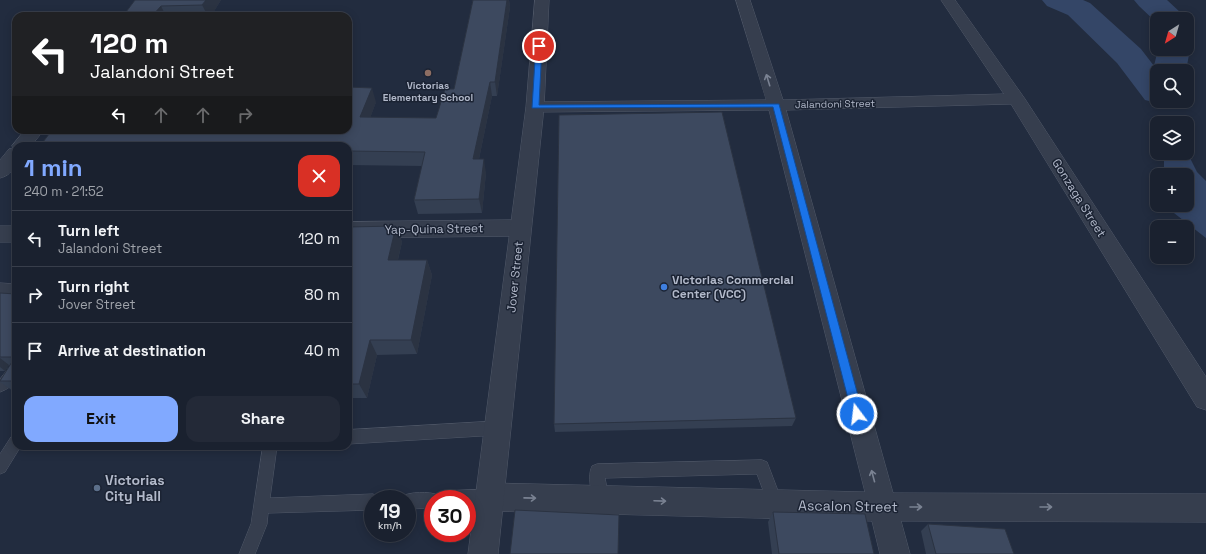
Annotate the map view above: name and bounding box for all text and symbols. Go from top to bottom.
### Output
north arrow [1150,12,1194,56]
map controls [1150,12,1194,264]
text: 120 m [90,25,168,61]
icon: left [24,28,76,80]
pin [522,29,556,63]
icon: arrive [528,35,550,57]
text: Jalandoni Street [90,60,234,83]
button: search [1150,64,1194,108]
marker: Victorias Elementary School [423,68,433,78]
one-way arrow [764,73,771,86]
place label: Victorias Elementary School [383,79,473,104]
street label: Jalandoni Street [795,97,876,111]
icon: left [108,104,130,126]
icon: ahead [150,104,172,126]
icon: ahead [192,104,214,126]
icon: right [234,104,256,126]
button: layers [1150,116,1194,160]
text: 1 min [24,152,83,183]
button: close [298,155,340,197]
street label: Gonzaga Street [1048,156,1110,240]
button: + [1150,168,1194,212]
text: 240 m · 21:52 [24,183,104,200]
street label: Yap-Quina Street [384,220,484,238]
button: − [1150,220,1194,264]
text: Turn left [58,221,120,240]
icon: left [24,228,46,250]
text: 120 m [298,229,340,248]
text: Jalandoni Street [58,240,162,257]
street label: Jover Street [503,241,527,313]
place label: Victorias Commercial Center (VCC) [672,272,794,302]
text: Turn right [58,277,129,296]
marker: Victorias Commercial Center (VCC) [659,282,669,292]
icon: right [24,284,46,306]
text: 80 m [304,285,340,304]
text: Jover Street [58,296,136,313]
icon: arrive [24,340,46,362]
text: Arrive at destination [58,341,206,360]
text: 40 m [304,341,340,360]
position arrow [836,393,878,435]
button: Exit [24,396,178,442]
button: Share [186,396,340,442]
one-way arrow [869,470,877,483]
place label: Victorias City Hall [105,471,165,505]
marker: Victorias City Hall [92,483,102,493]
speed limit sign: 30 [424,490,476,542]
one-way arrow [523,494,536,502]
street label: Ascalon Street [798,496,898,516]
one-way arrow [653,497,666,505]
text: 19 [379,498,401,524]
one-way arrow [909,503,922,511]
one-way arrow [1039,503,1052,511]
text: km/h [378,519,402,532]

